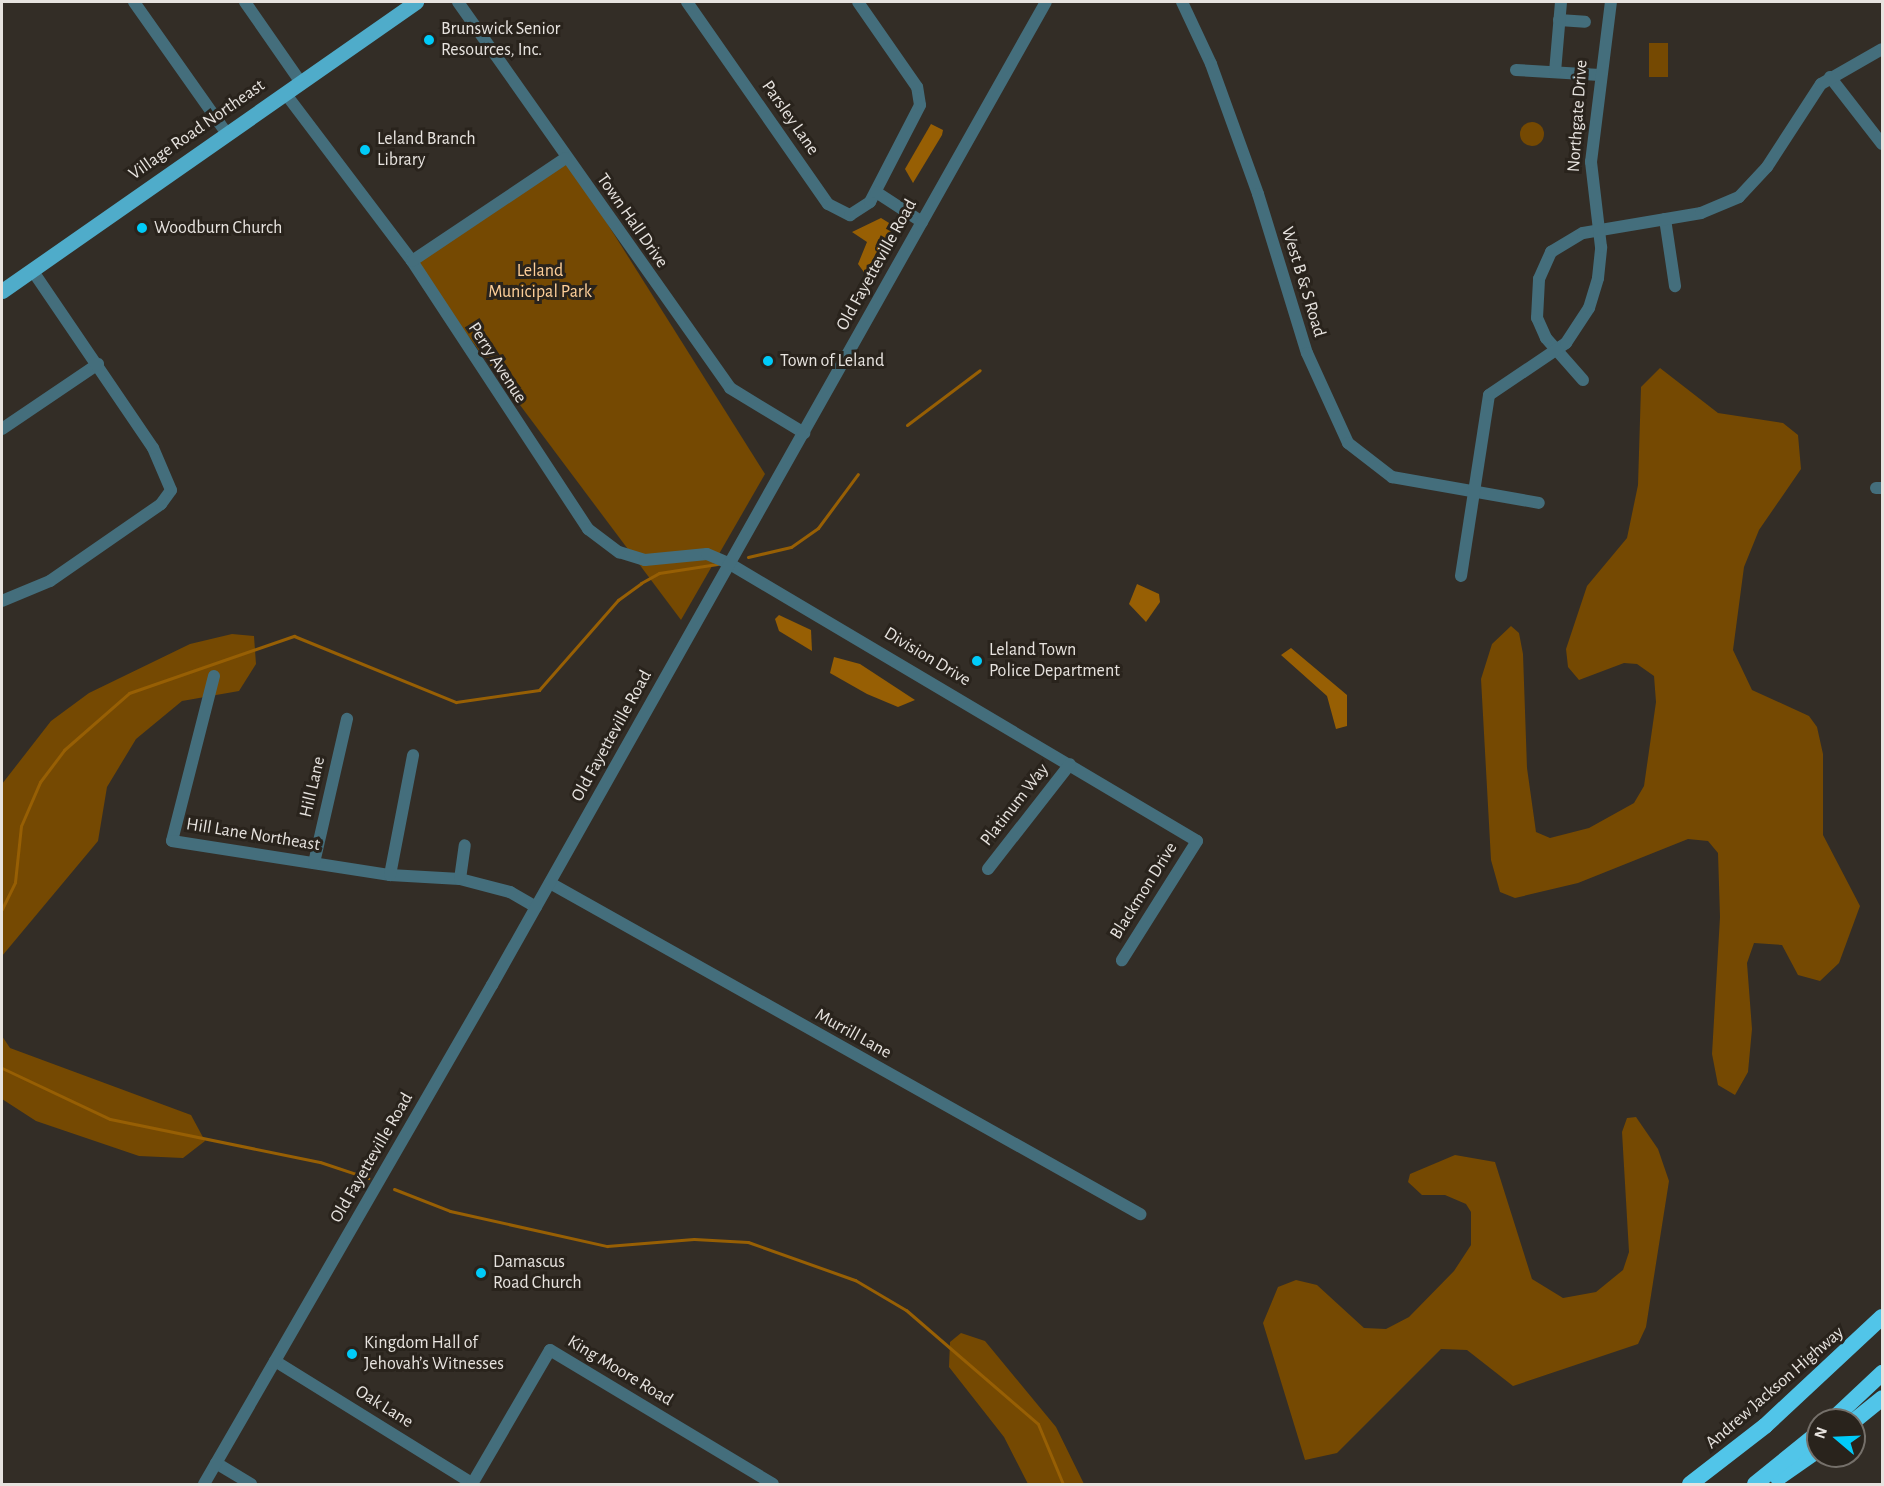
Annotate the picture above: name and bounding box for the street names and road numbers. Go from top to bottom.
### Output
street label: Northgate Drive [1563,59,1593,173]
street label: Village Road Northeast [125,75,269,185]
street label: Parsley Lane [756,77,824,159]
street label: Town Hall Drive [592,170,672,272]
street label: Old Fayetteville Road [832,196,922,334]
street label: West B & S Road [1276,224,1330,340]
street label: Perry Avenue [463,319,531,407]
street label: Division Drive [880,623,974,691]
street label: Old Fayetteville Road [567,667,657,805]
street label: Hill Lane [296,754,330,820]
street label: Platinum Way [976,759,1054,851]
street label: Hill Lane Northeast [185,814,321,856]
street label: Blackmon Drive [1106,839,1182,943]
street label: Murrill Lane [811,1004,895,1064]
street label: Old Fayetteville Road [326,1089,418,1227]
street label: Andrew Jackson Highway [1701,1322,1849,1454]
street label: King Moore Road [563,1331,677,1411]
street label: Oak Lane [351,1381,417,1433]

